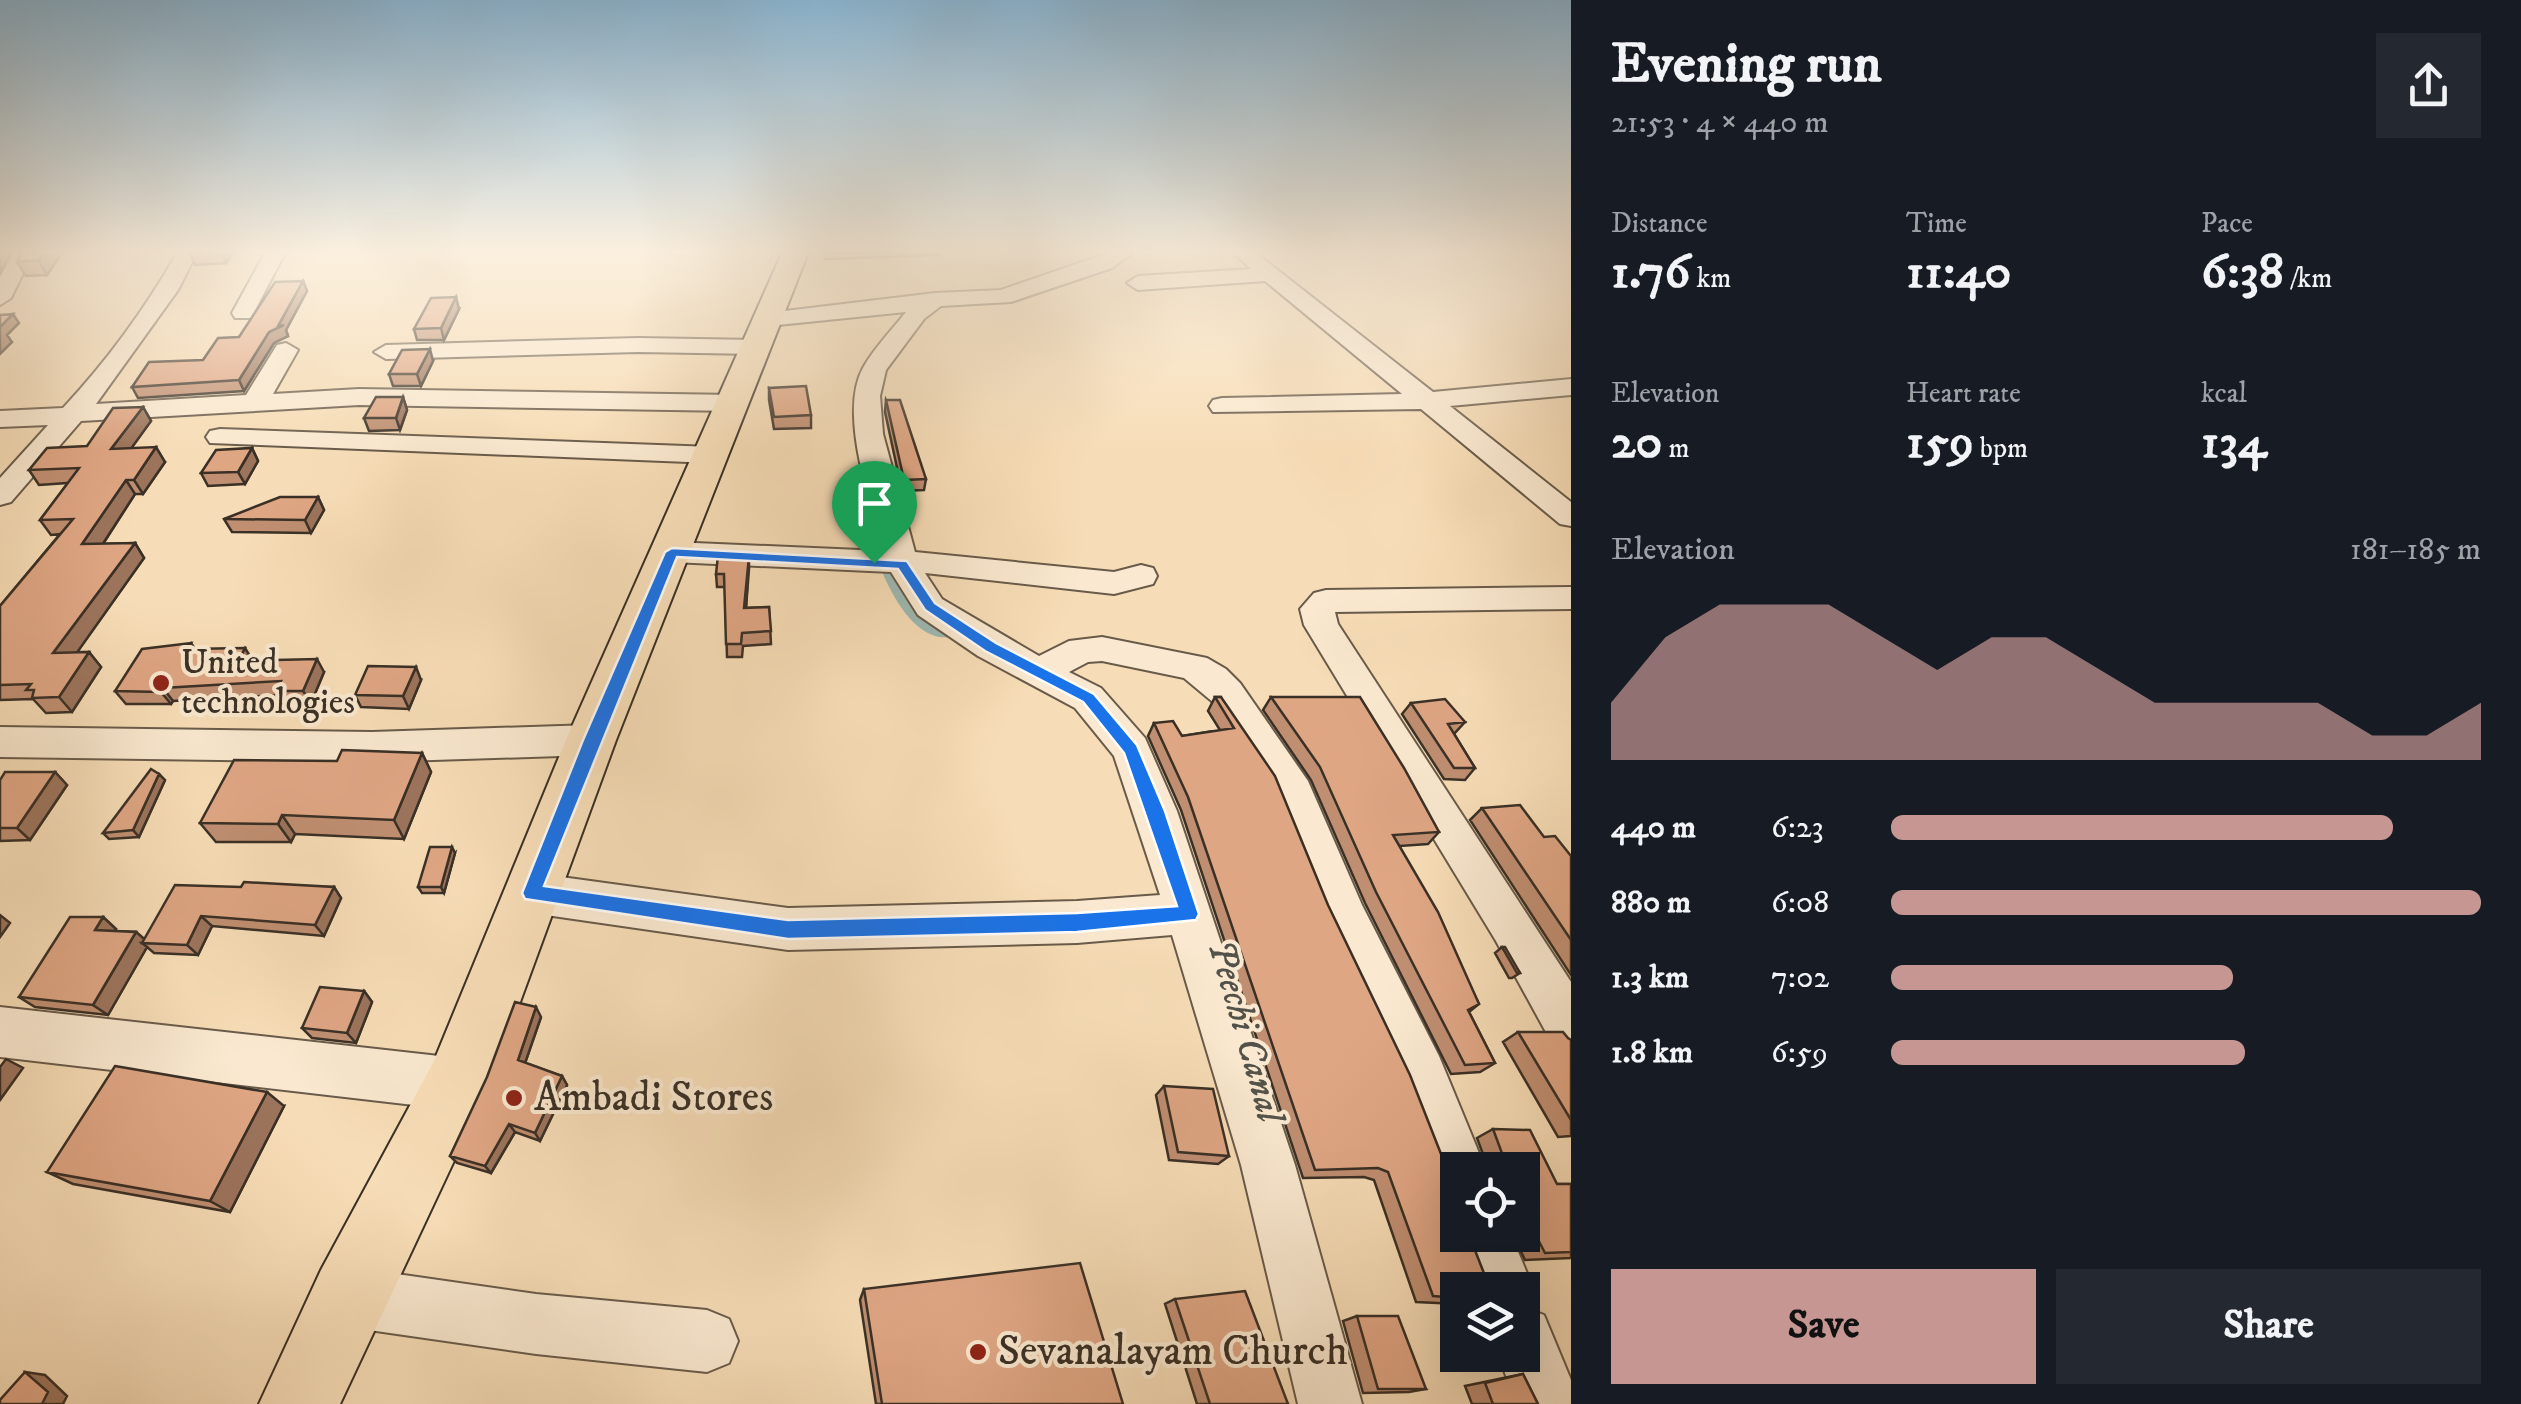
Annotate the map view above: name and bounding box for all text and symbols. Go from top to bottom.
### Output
text: Evening run [1611,31,1882,100]
button: share [2376,33,2481,138]
text: 21:53 · 4 × 440 m [1611,103,1828,143]
text: Distance [1611,206,1707,241]
text: Time [1906,206,1967,241]
text: Pace [2201,206,2253,241]
text: 1.76 [1611,241,1690,304]
text: 11:40 [1906,241,2011,304]
text: 6:38 [2201,241,2284,304]
text: km [1690,261,1731,296]
text: /km [2284,261,2332,296]
text: Elevation [1611,376,1719,411]
text: Heart rate [1906,376,2021,411]
text: kcal [2201,376,2247,411]
text: 20 [1611,411,1662,474]
text: 159 [1906,411,1974,474]
text: 134 [2201,411,2267,474]
text: m [1662,431,1690,466]
text: bpm [1974,431,2028,466]
pin [832,461,917,564]
icon: arrive [847,476,902,531]
text: Elevation [1611,530,1735,570]
text: 181–185 m [2350,530,2481,570]
place label: United technologies [181,641,355,725]
marker: United technologies [150,672,172,694]
text: 440 m [1611,808,1696,848]
text: 6:23 [1771,808,1824,848]
text: 880 m [1611,883,1691,923]
text: 6:08 [1771,883,1829,923]
water label: Peechi Canal [1196,934,1295,1132]
text: 1.3 km [1611,958,1689,998]
text: 7:02 [1771,958,1829,998]
text: 1.8 km [1611,1033,1693,1073]
text: 6:59 [1771,1033,1828,1073]
place label: Ambadi Stores [534,1072,773,1124]
marker: Ambadi Stores [503,1087,525,1109]
map controls [1440,1152,1540,1372]
button: locate [1440,1152,1540,1252]
button: Save [1611,1269,2036,1384]
button: Share [2056,1269,2481,1384]
button: layers [1440,1272,1540,1372]
place label: Sevanalayam Church [998,1326,1348,1378]
marker: Sevanalayam Church [967,1341,989,1363]

